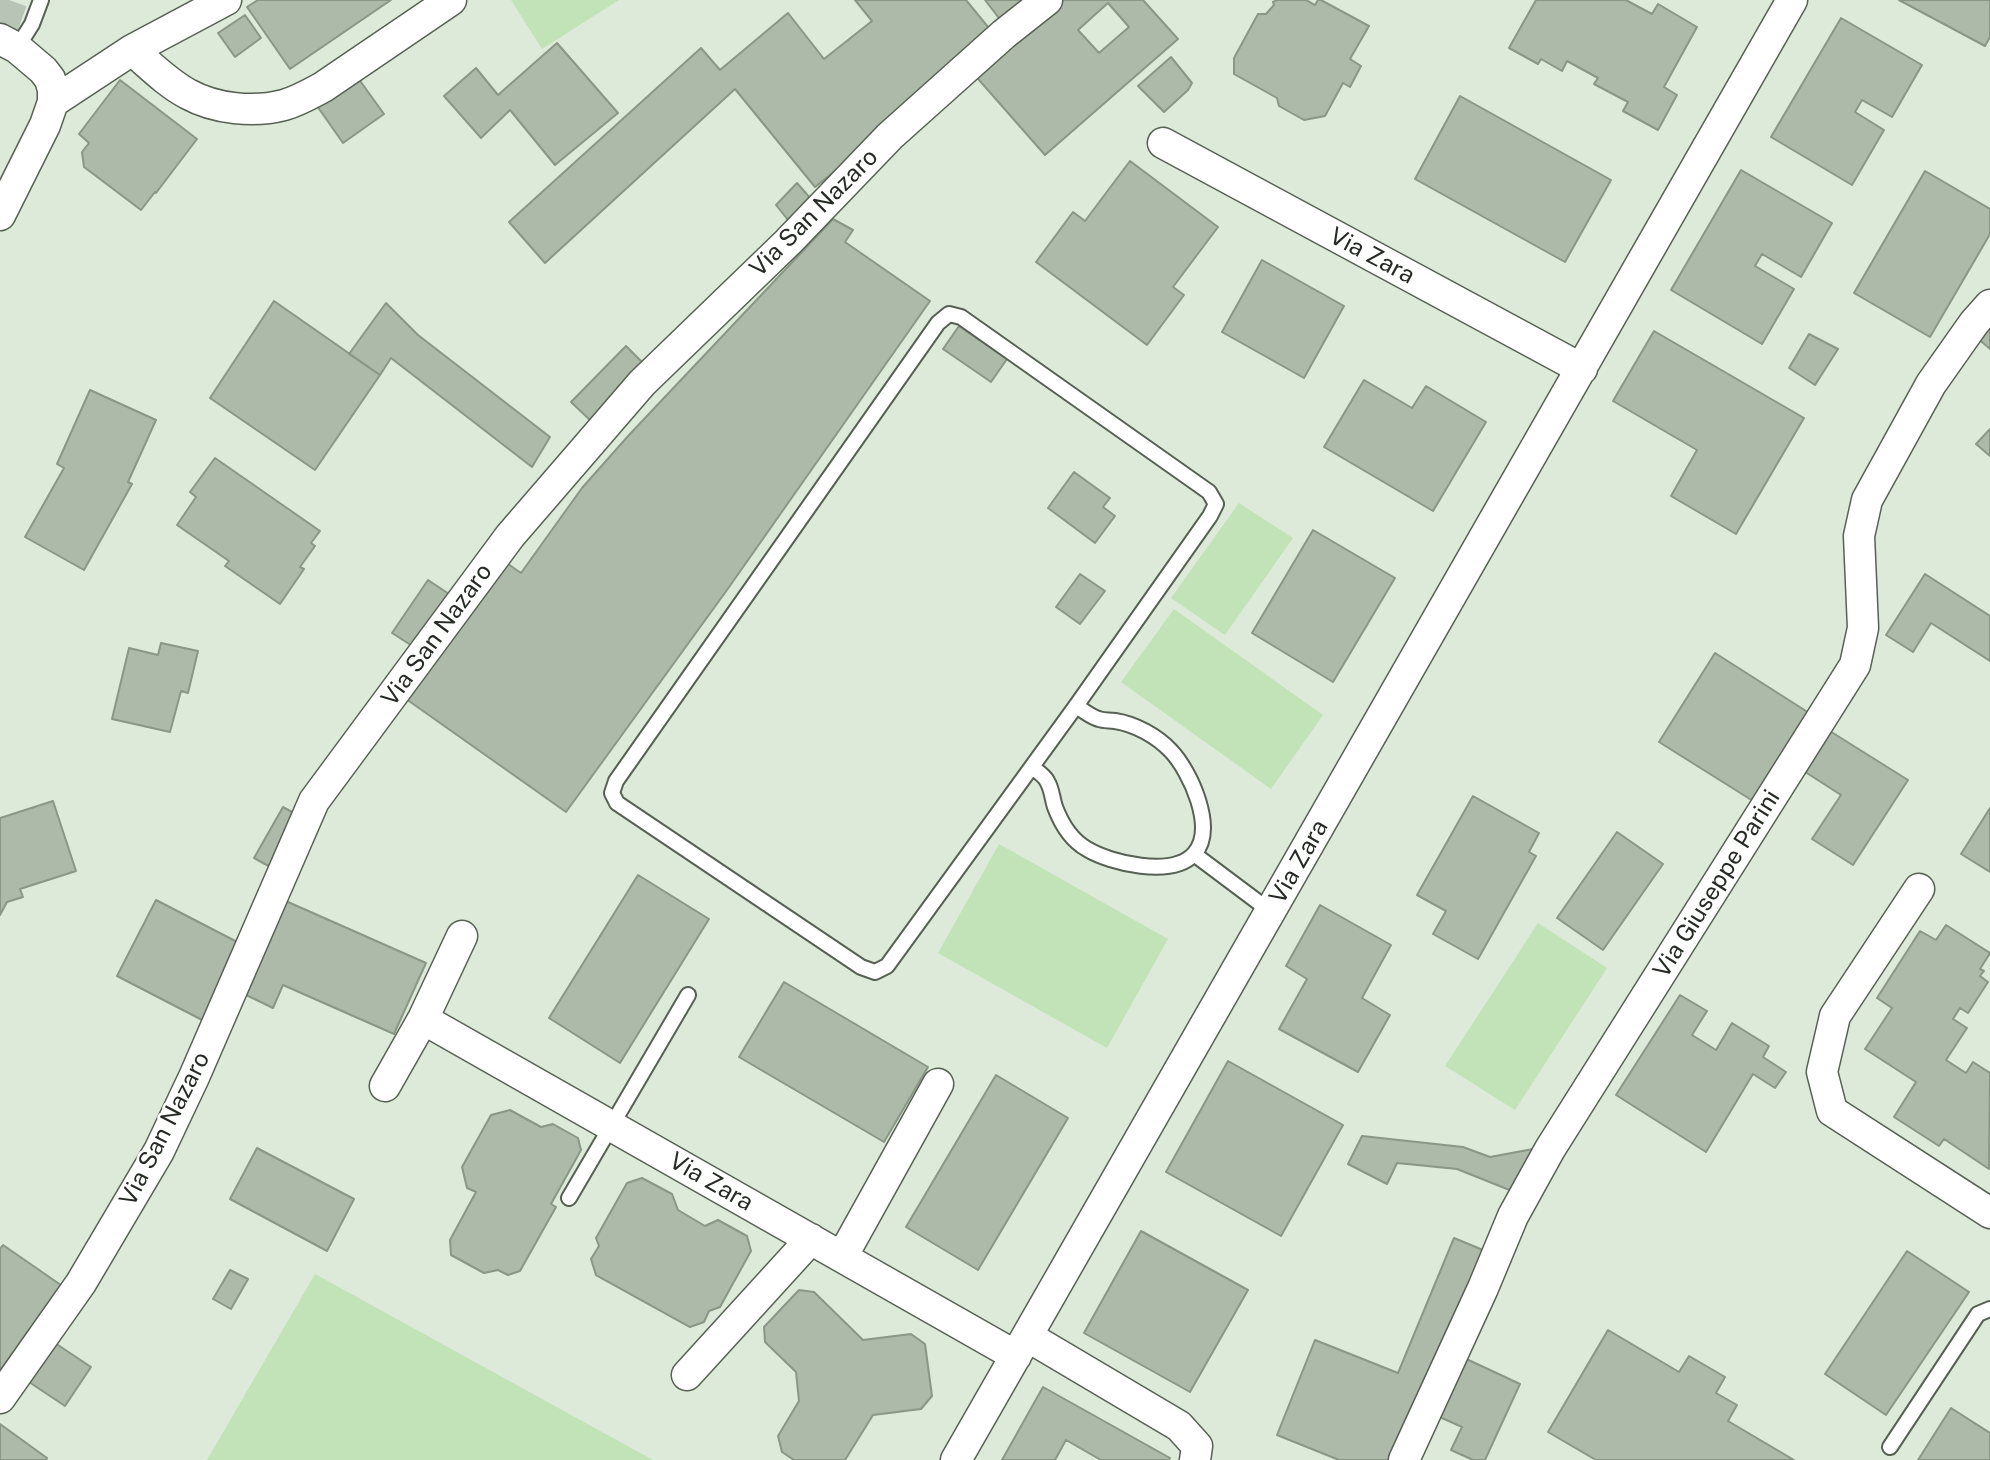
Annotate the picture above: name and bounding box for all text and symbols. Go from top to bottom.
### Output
street label: Via San Nazaro [744,143,884,283]
street label: Via Zara [1325,222,1419,290]
street label: Via San Nazaro [376,558,498,712]
street label: Via Giuseppe Parini [1648,785,1786,983]
street label: Via Zara [1264,815,1334,909]
street label: Via San Nazaro [114,1047,216,1211]
street label: Via Zara [664,1147,758,1217]

